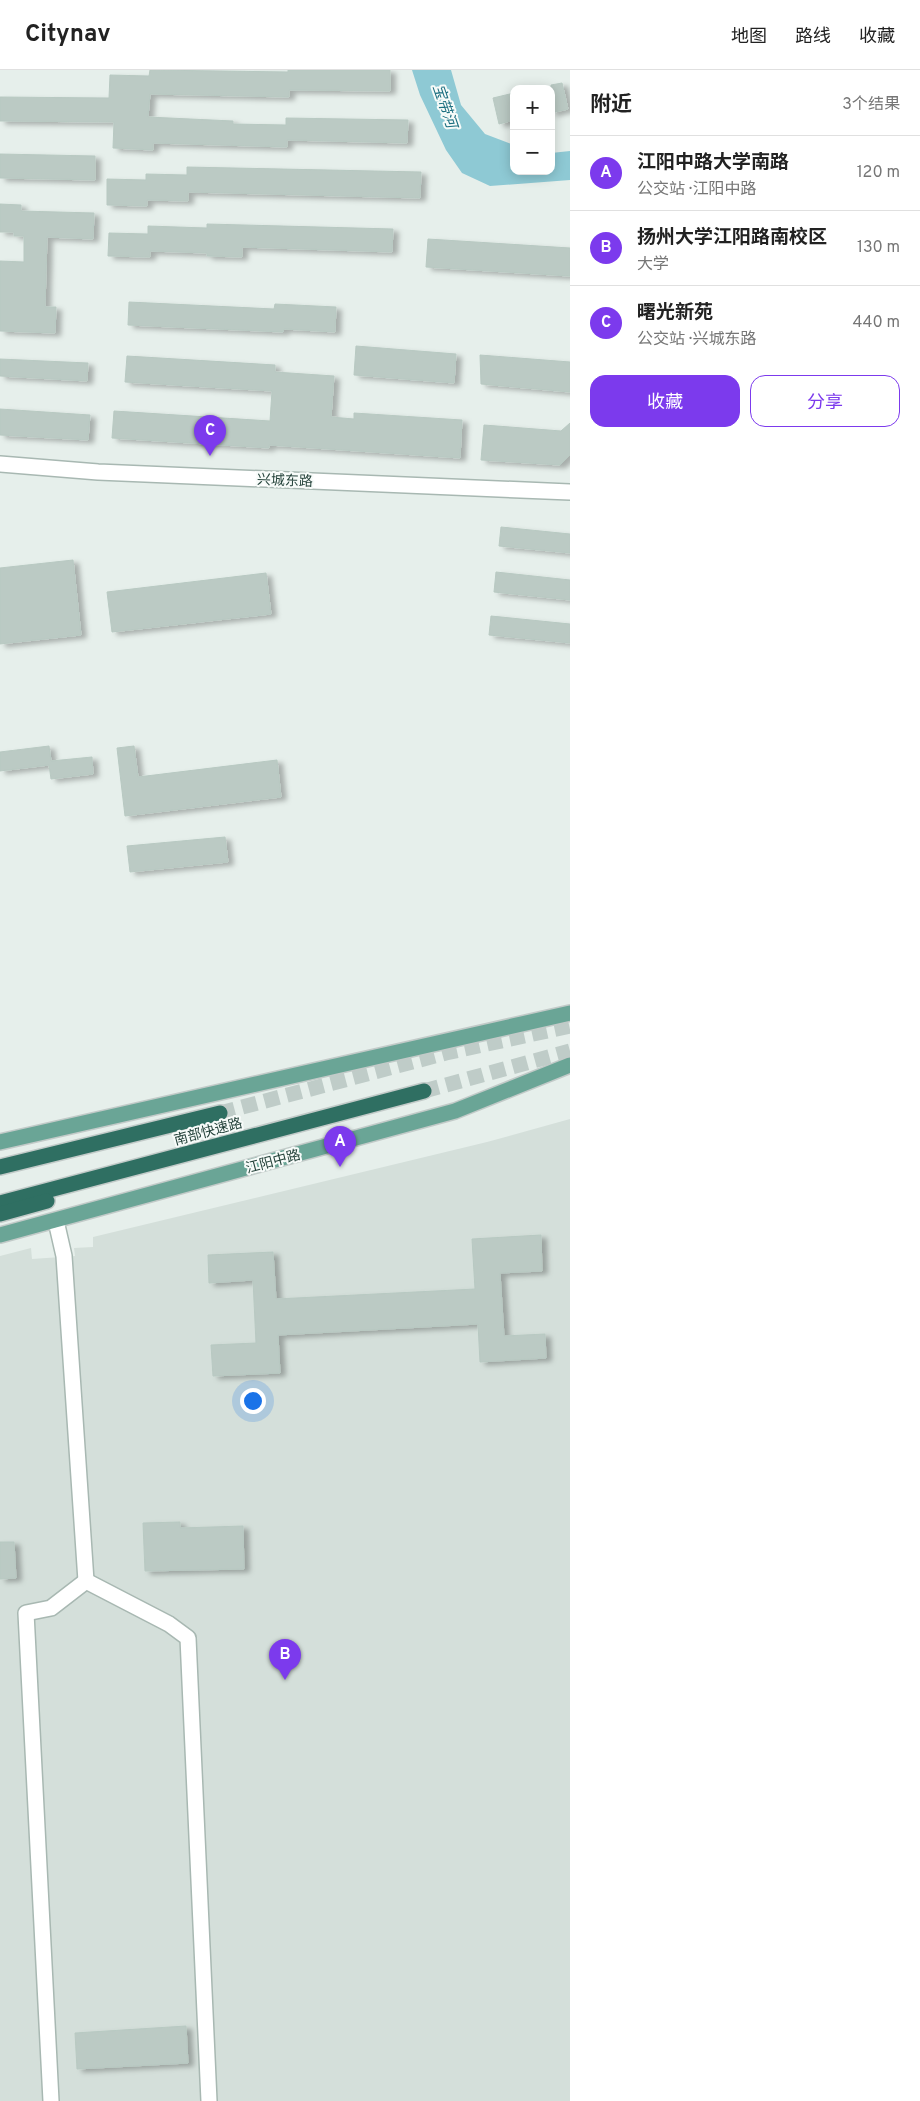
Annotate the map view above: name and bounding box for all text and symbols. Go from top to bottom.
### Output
text: Citynav [25,20,111,50]
text: 地图 [731,26,767,49]
text: 路线 [795,26,831,49]
text: 收藏 [859,26,895,49]
water label: 宝带河 [427,82,461,134]
map controls [510,85,555,175]
button: + [510,85,555,130]
text: 附近 [590,92,632,119]
text: 3个结果 [842,95,900,115]
button: − [510,130,555,175]
text: 江阳中路大学南路 [637,151,789,175]
text: A [600,163,612,183]
text: 120 m [857,163,900,183]
text: 公交站 · 江阳中路 [637,180,757,200]
text: 扬州大学江阳路南校区 [637,226,827,250]
text: B [600,238,612,258]
text: 130 m [857,238,900,258]
text: 大学 [637,255,669,275]
text: 曙光新苑 [637,301,713,325]
text: C [601,313,611,333]
text: 440 m [853,313,900,333]
text: 公交站 · 兴城东路 [637,330,757,350]
button: 收藏 [590,375,740,427]
button: 分享 [750,375,900,427]
pin: C [194,415,226,456]
street label: 兴城东路 [257,472,313,491]
street label: 南部快速路 [172,1115,244,1150]
pin: A [324,1126,356,1167]
street label: 江阳中路 [244,1147,303,1178]
your location [240,1388,266,1414]
pin: B [269,1639,301,1680]

